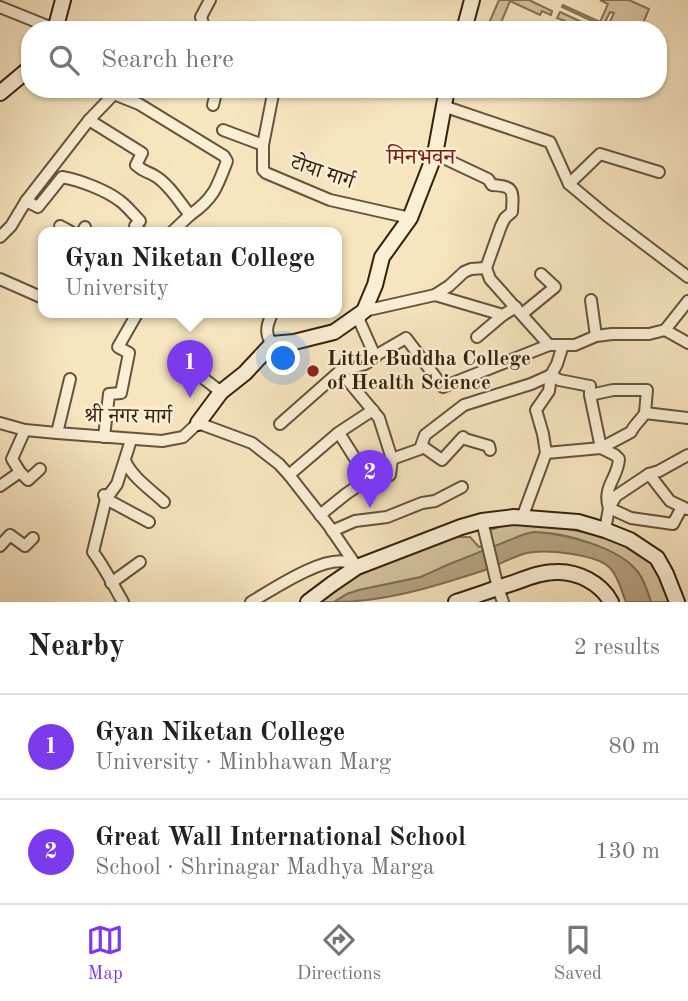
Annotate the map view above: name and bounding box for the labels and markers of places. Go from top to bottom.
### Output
pin: 1 [167,340,213,398]
place label: Little Buddha College of Health Science [327,349,531,394]
marker: Little Buddha College of Health Science [305,363,321,379]
pin: 2 [347,450,393,508]

